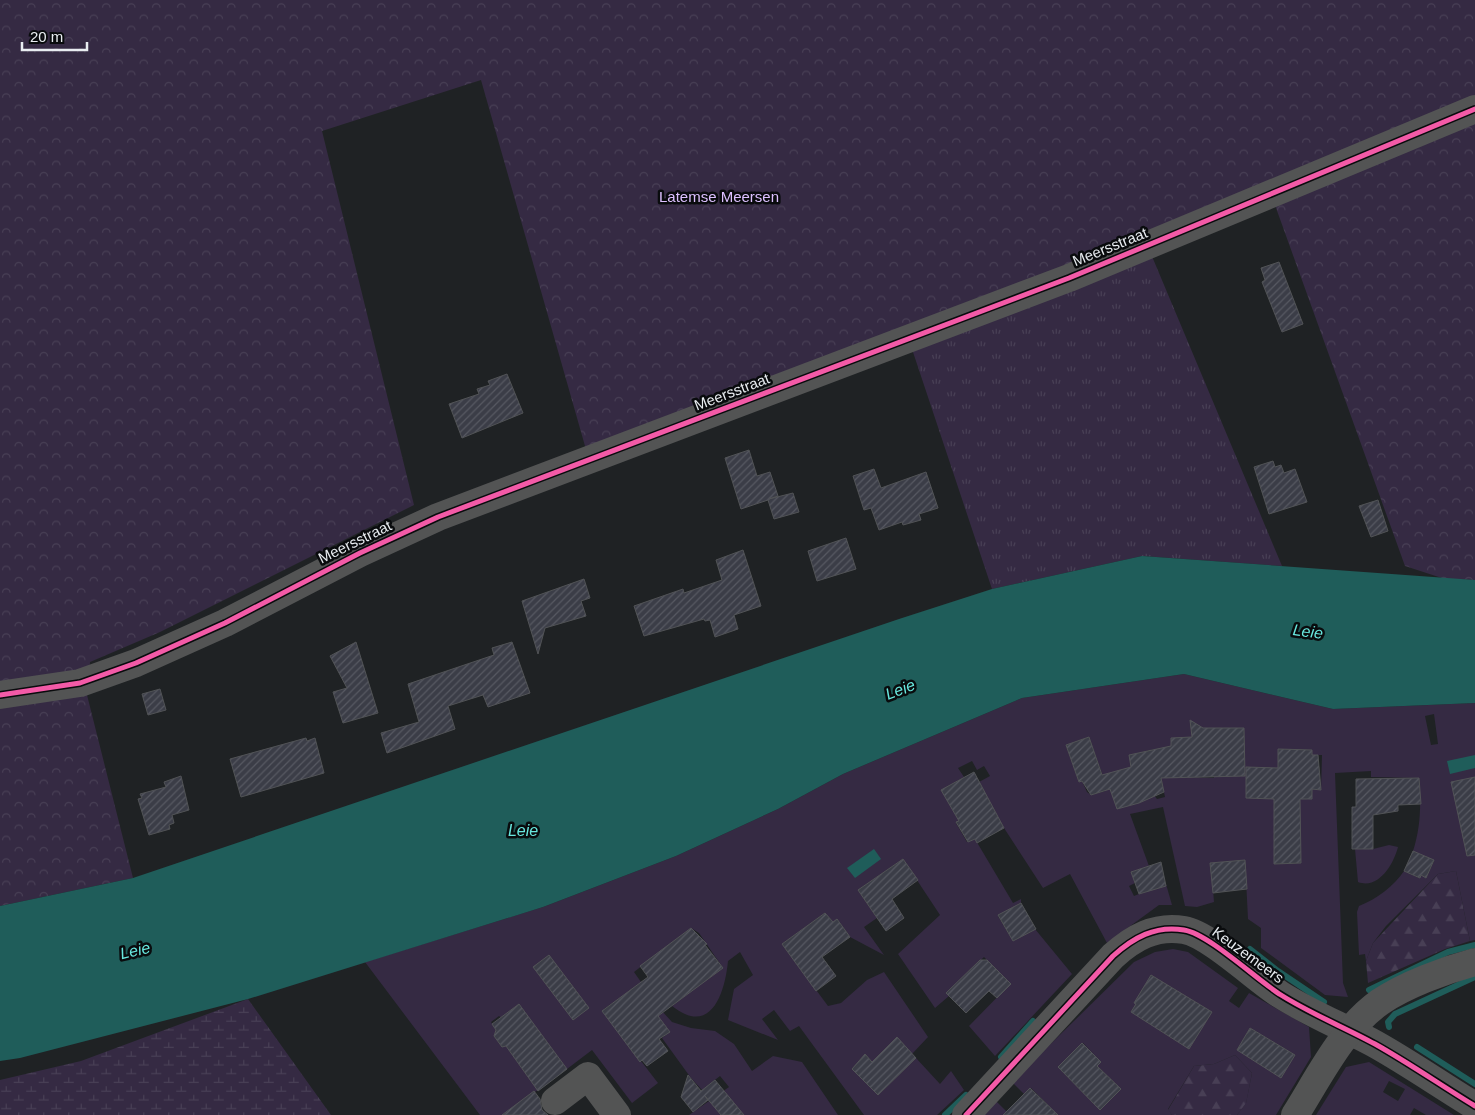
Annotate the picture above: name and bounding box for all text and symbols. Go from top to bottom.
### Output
scale bar [22,20,88,52]
text: 20 m [30,28,63,45]
park label: Latemse Meersen [659,188,779,205]
street label: Meersstraat [1070,224,1150,269]
street label: Meersstraat [692,369,773,414]
street label: Meersstraat [315,516,395,567]
water label: Leie [1292,621,1324,642]
water label: Leie [883,676,917,703]
water label: Leie [508,822,538,839]
street label: Keuzemeers [1209,923,1287,986]
water label: Leie [118,939,152,962]

